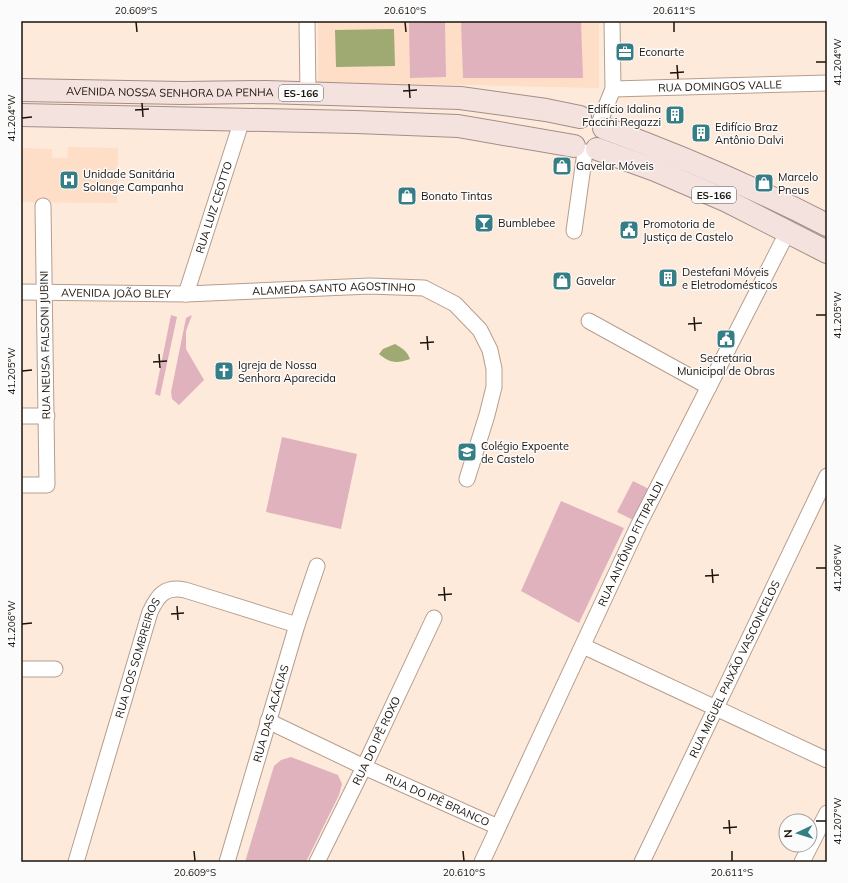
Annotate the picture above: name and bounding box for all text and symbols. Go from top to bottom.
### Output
text: 20.609°S [115,4,157,17]
text: 20.610°S [384,4,426,17]
text: 20.611°S [653,4,695,17]
text: 41.204°W [831,38,844,86]
office icon: Econarte [614,41,636,63]
place label: Econarte [639,45,684,59]
street label: RUA DOMINGOS VALLE [658,77,782,95]
street label: AVENIDA NOSSA SENHORA DA PENHA [66,84,274,100]
road number: ES-166 [279,85,323,101]
text: 41.204°W [5,94,18,142]
place label: Edifício Idalina Faccini Regazzi [582,102,661,129]
building icon: Edifício Idalina Faccini Regazzi [664,104,686,126]
place label: Edifício Braz Antônio Dalvi [715,120,784,147]
building icon: Edifício Braz Antônio Dalvi [690,122,712,144]
shop icon: Gavelar Móveis [551,155,573,177]
place label: Gavelar Móveis [576,159,654,173]
street label: RUA LUIZ CEOTTO [193,160,235,255]
place label: Unidade Sanitária Solange Campanha [83,167,184,194]
hospital icon: Unidade Sanitária Solange Campanha [58,169,80,191]
place label: Marcelo Pneus [778,170,818,197]
shop icon: Marcelo Pneus [753,172,775,194]
shop icon: Bonato Tintas [396,185,418,207]
road number: ES-166 [692,187,736,203]
place label: Bonato Tintas [421,189,492,203]
bar icon: Bumblebee [473,212,495,234]
place label: Bumblebee [498,216,555,230]
place label: Promotoria de Justiça de Castelo [643,217,733,244]
public building icon: Promotoria de Justiça de Castelo [618,219,640,241]
place label: Destefani Móveis e Eletrodomésticos [682,265,777,292]
building icon: Destefani Móveis e Eletrodomésticos [657,267,679,289]
street label: RUA NEUSA FALSONI JUBINI [37,270,53,420]
shop icon: Gavelar [551,270,573,292]
place label: Gavelar [576,274,616,288]
street label: ALAMEDA SANTO AGOSTINHO [252,279,416,298]
street label: AVENIDA JOÃO BLEY [61,285,171,301]
text: 41.205°W [831,291,844,339]
public building icon: Secretaria Municipal de Obras [715,328,737,350]
text: 41.205°W [5,347,18,395]
place label: Secretaria Municipal de Obras [677,351,775,378]
place label: Igreja de Nossa Senhora Aparecida [238,358,336,385]
church icon: Igreja de Nossa Senhora Aparecida [213,360,235,382]
place label: Colégio Expoente de Castelo [481,439,569,466]
school or university icon: Colégio Expoente de Castelo [456,441,478,463]
street label: RUA ANTÔNIO FITTIPALDI [595,479,666,609]
text: 41.206°W [831,544,844,592]
street label: RUA MIGUEL PAIXÃO VASCONCELOS [686,578,783,760]
street label: RUA DOS SOMBREIROS [112,595,163,720]
text: 41.206°W [5,600,18,648]
street label: RUA DAS ACÁCIAS [250,663,292,764]
street label: RUA DO IPÊ ROXO [349,694,403,787]
street label: RUA DO IPÊ BRANCO [383,771,492,829]
text: 41.207°W [831,797,844,845]
north arrow [778,813,818,853]
text: N [781,829,795,838]
text: 20.609°S [174,866,216,879]
text: 20.610°S [443,866,485,879]
text: 20.611°S [711,866,753,879]

